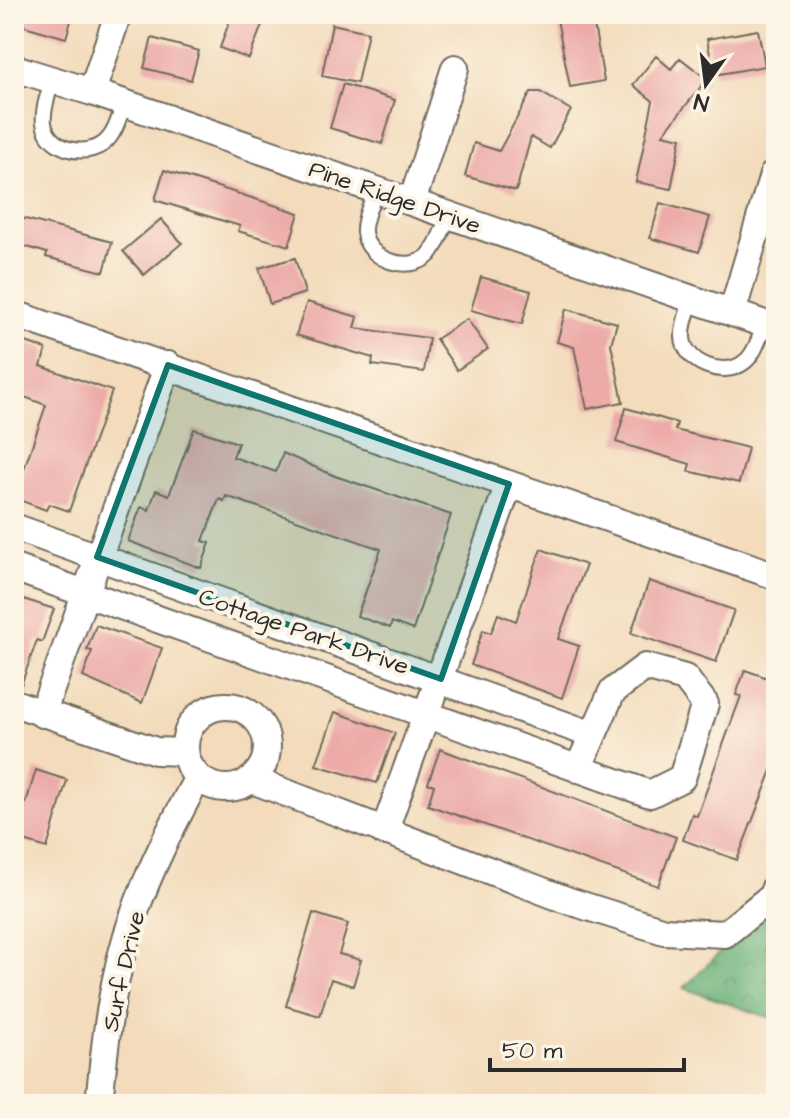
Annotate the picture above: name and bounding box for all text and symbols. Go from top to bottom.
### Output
north arrow [666,44,746,124]
text: N [691,85,712,119]
street label: Pine Ridge Drive [304,153,485,244]
street label: Cottage Park Drive [194,580,413,685]
street label: Surf Drive [94,908,154,1035]
scale bar [490,1022,684,1072]
text: 50 m [502,1034,563,1068]

